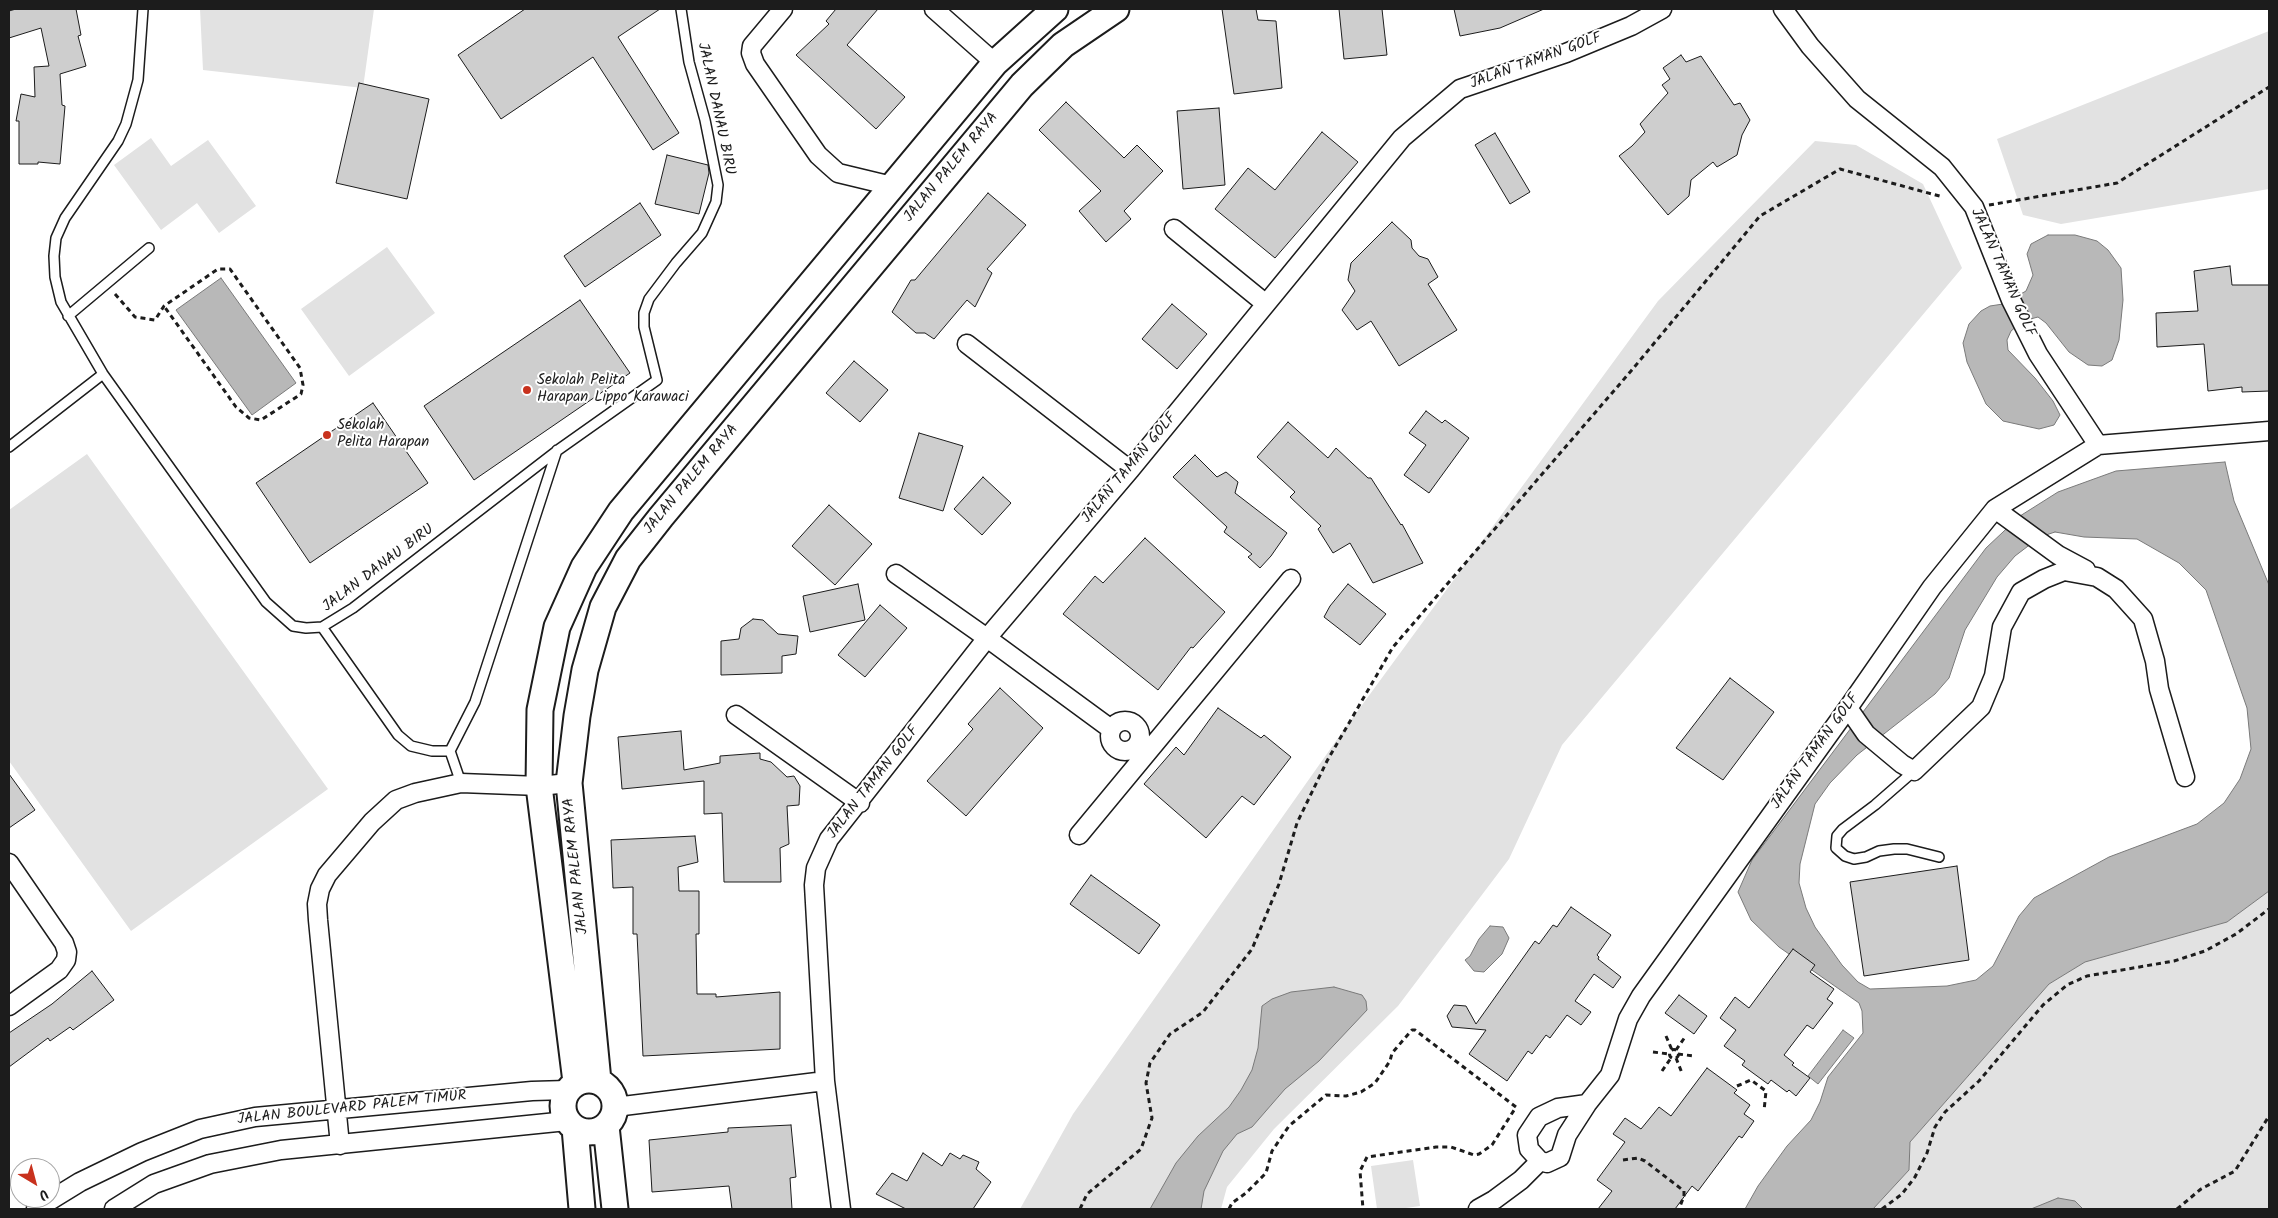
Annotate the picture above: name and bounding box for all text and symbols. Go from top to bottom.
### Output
street label: JALAN TAMAN GOLF [1468,30,1604,94]
street label: JALAN DANAU BIRU [692,41,738,177]
street label: JALAN PALEM RAYA [901,110,1003,226]
street label: JALAN TAMAN GOLF [1966,206,2038,340]
place label: Sekolah Pelita Harapan Lippo Karawaci [537,372,688,407]
marker: Sekolah Pelita Harapan Lippo Karawaci [521,384,533,396]
street label: JALAN TAMAN GOLF [1079,410,1181,528]
place label: Sekolah Pelita Harapan [337,417,429,452]
street label: JALAN PALEM RAYA [641,422,743,538]
marker: Sekolah Pelita Harapan [321,429,333,441]
street label: JALAN DANAU BIRU [320,521,438,617]
street label: JALAN TAMAN GOLF [1768,691,1864,813]
street label: JALAN TAMAN GOLF [824,723,924,843]
street label: JALAN PALEM RAYA [561,797,593,935]
street label: JALAN BOULEVARD PALEM TIMUR [237,1088,467,1130]
north arrow [10,1158,60,1208]
text: U [33,1183,53,1205]

